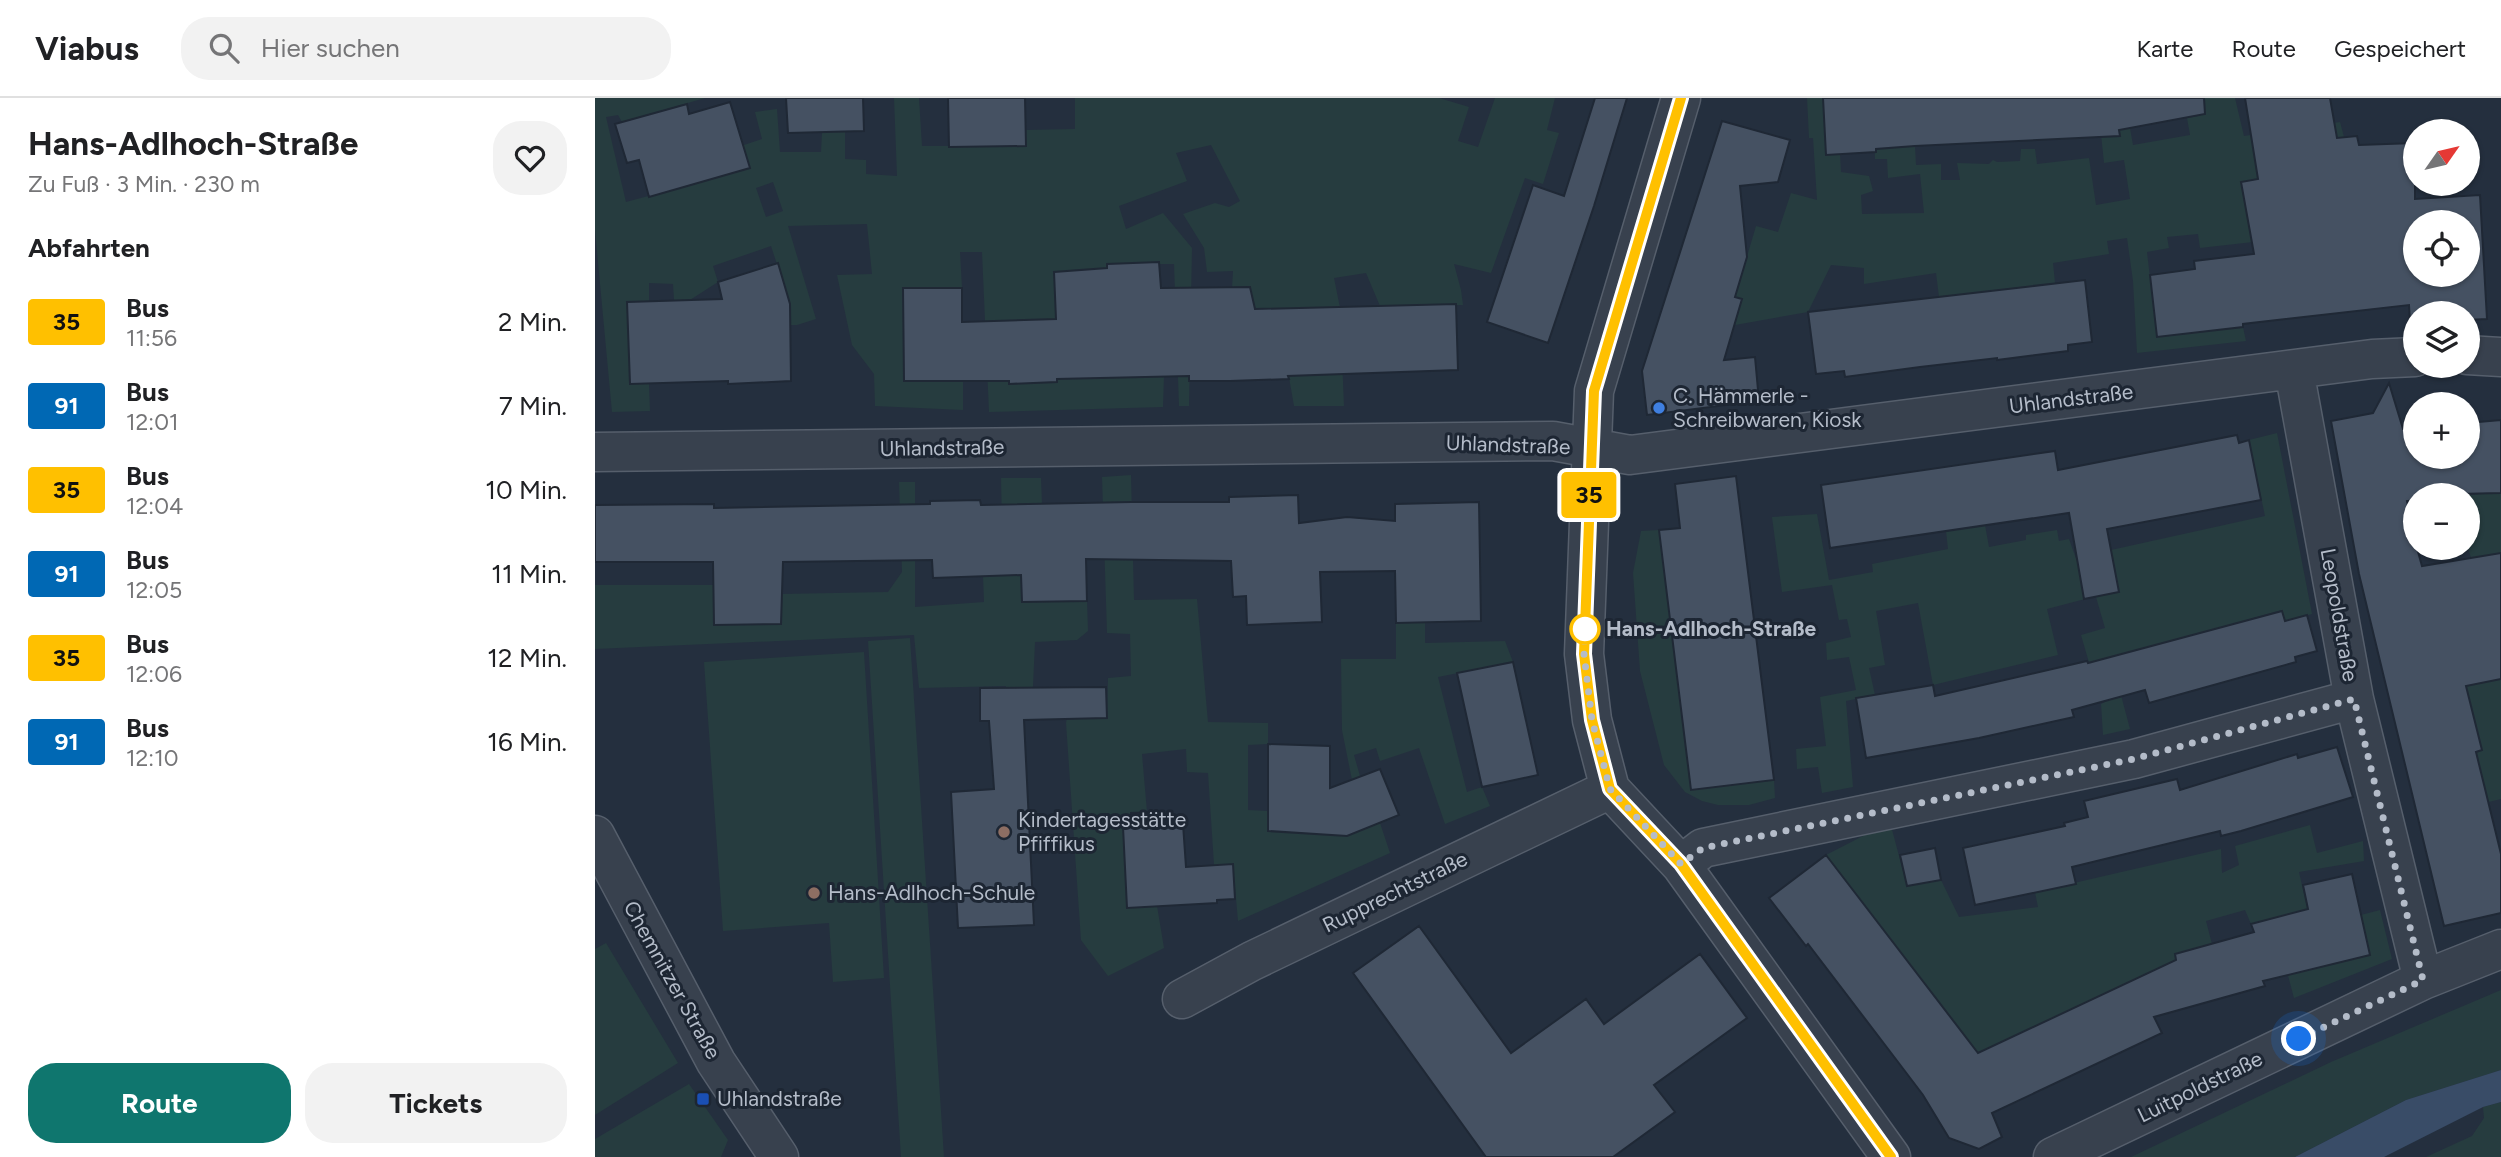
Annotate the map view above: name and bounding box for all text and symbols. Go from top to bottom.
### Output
search box [181,17,671,80]
text: Viabus [35,29,139,68]
icon: search [205,29,243,67]
text: Hier suchen [261,32,400,64]
text: Karte [2137,34,2193,63]
text: Route [2231,34,2296,63]
text: Gespeichert [2334,34,2466,63]
north arrow [2403,119,2480,196]
map controls [2403,119,2480,560]
button: heart [493,121,567,195]
text: Hans-Adlhoch-Straße [28,124,358,163]
text: Zu Fuß · 3 Min. · 230 m [28,170,260,198]
button: locate [2403,210,2480,287]
text: Abfahrten [28,232,150,264]
text: Bus [126,292,169,324]
button: layers [2403,301,2480,378]
text: 2 Min. [498,306,567,338]
text: 35 [53,307,80,336]
text: 11:56 [126,324,177,352]
text: Bus [126,376,169,408]
street label: Uhlandstraße [2007,378,2134,419]
place label: C. Hämmerle - Schreibwaren, Kiosk [1673,383,1862,432]
text: 7 Min. [499,390,567,422]
text: 91 [54,391,79,420]
button: + [2403,392,2480,469]
marker: C. Hämmerle - Schreibwaren, Kiosk [1651,400,1667,416]
text: 12:01 [126,408,178,436]
street label: Uhlandstraße [1445,430,1571,459]
street label: Uhlandstraße [879,434,1005,461]
text: Bus [126,460,169,492]
line badge: 35 [1557,472,1621,518]
text: 10 Min. [485,474,567,506]
text: 35 [53,475,80,504]
text: 35 [1575,480,1603,509]
button: − [2403,483,2480,560]
text: 12:04 [126,492,183,520]
text: Bus [126,544,169,576]
street label: Leopoldstraße [2315,546,2364,684]
text: 11 Min. [491,558,567,590]
text: 91 [54,559,79,588]
text: 12:05 [126,576,182,604]
marker: Hans-Adlhoch-Straße [1570,614,1600,644]
place label: Hans-Adlhoch-Straße [1606,616,1816,641]
text: Bus [126,628,169,660]
text: 12 Min. [487,642,567,674]
text: 35 [53,643,80,672]
text: 12:06 [126,660,182,688]
text: Bus [126,712,169,744]
text: 16 Min. [487,726,567,758]
text: 91 [54,727,79,756]
text: 12:10 [126,744,178,772]
place label: Kindertagesstätte Pfiffikus [1018,807,1186,856]
marker: Kindertagesstätte Pfiffikus [996,824,1012,840]
street label: Rupprechtstraße [1318,846,1471,937]
place label: Hans-Adlhoch-Schule [828,880,1035,905]
marker: Hans-Adlhoch-Schule [806,885,822,901]
street label: Chemnitzer Straße [619,896,726,1063]
your location [2281,1021,2316,1056]
street label: Luitpoldstraße [2133,1046,2266,1128]
button: Route [28,1063,291,1143]
button: Tickets [305,1063,567,1143]
place label: Uhlandstraße [717,1086,842,1111]
marker: Uhlandstraße [695,1091,711,1107]

